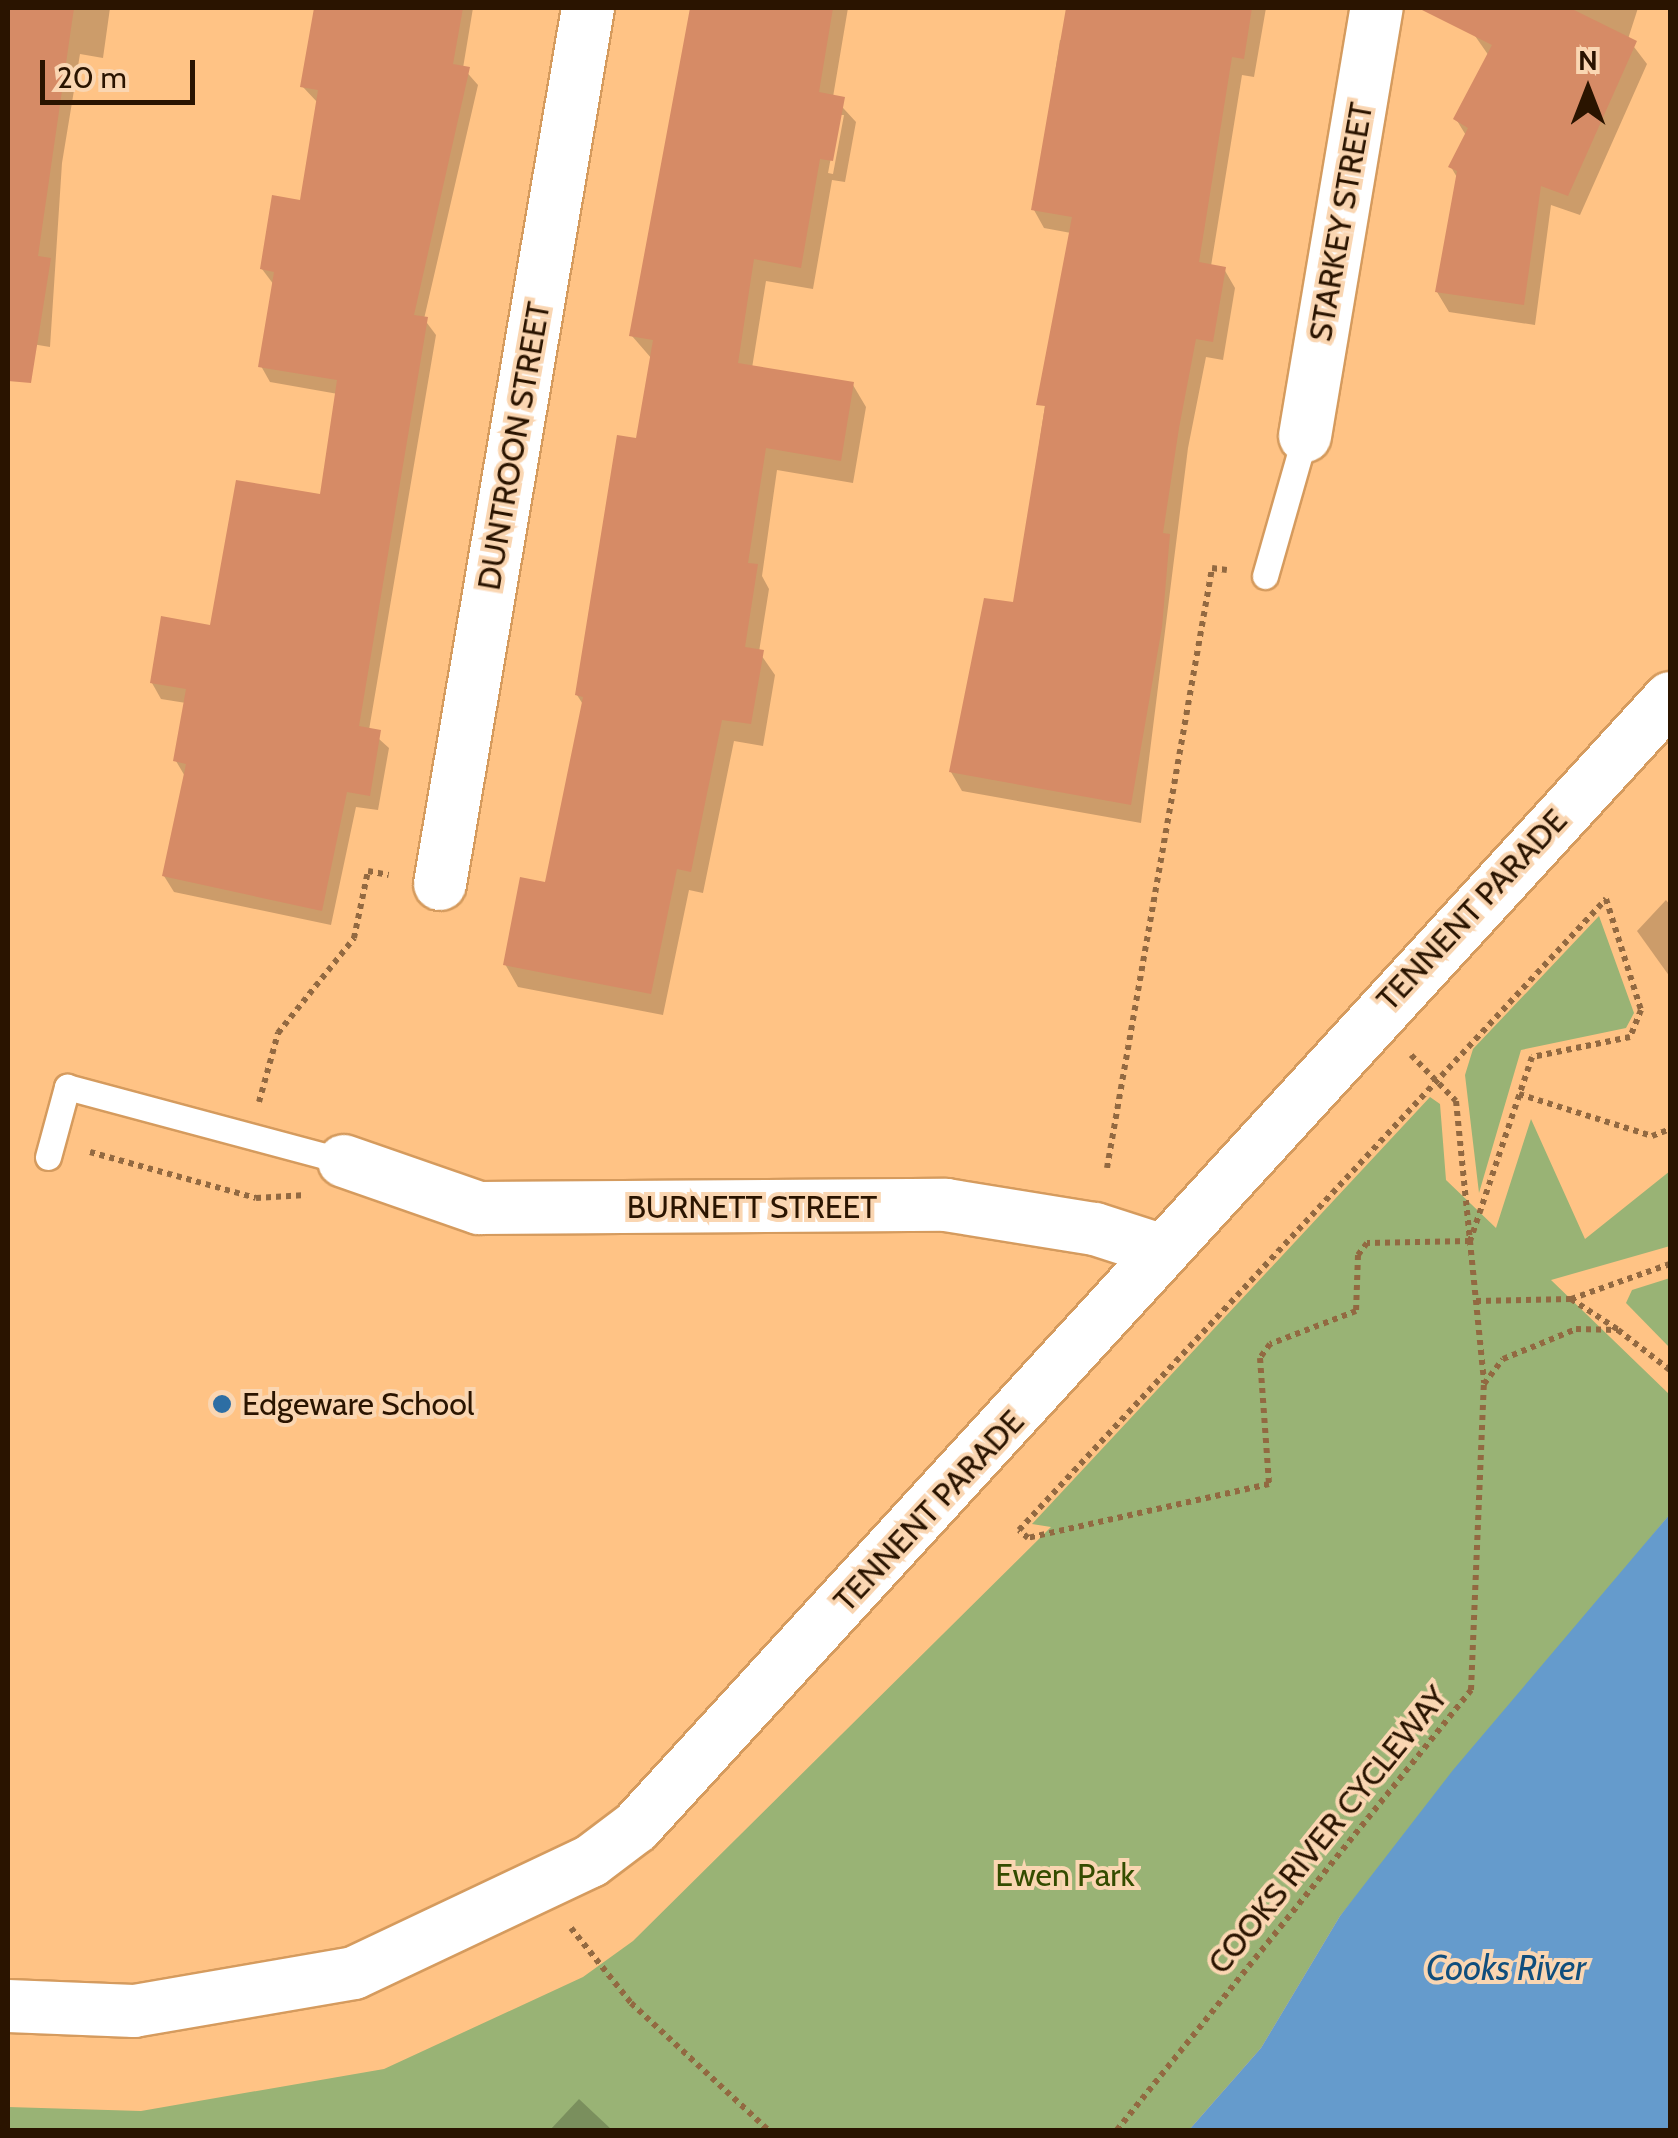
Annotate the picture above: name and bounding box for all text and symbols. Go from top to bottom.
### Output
scale bar [45,40,200,102]
north arrow [1538,40,1638,140]
text: N [1578,43,1598,77]
text: 20 m [57,59,127,96]
street label: STARKEY STREET [1301,100,1381,344]
street label: DUNTROON STREET [470,299,558,593]
street label: TENNENT PARADE [1369,801,1575,1019]
street label: BURNETT STREET [627,1188,877,1226]
place label: Edgeware School [242,1385,474,1423]
marker: Edgeware School [211,1393,233,1415]
street label: TENNENT PARADE [826,1402,1032,1620]
street label: COOKS RIVER CYCLEWAY [1200,1678,1456,1982]
park label: Ewen Park [995,1856,1135,1894]
water label: Cooks River [1426,1947,1586,1989]

